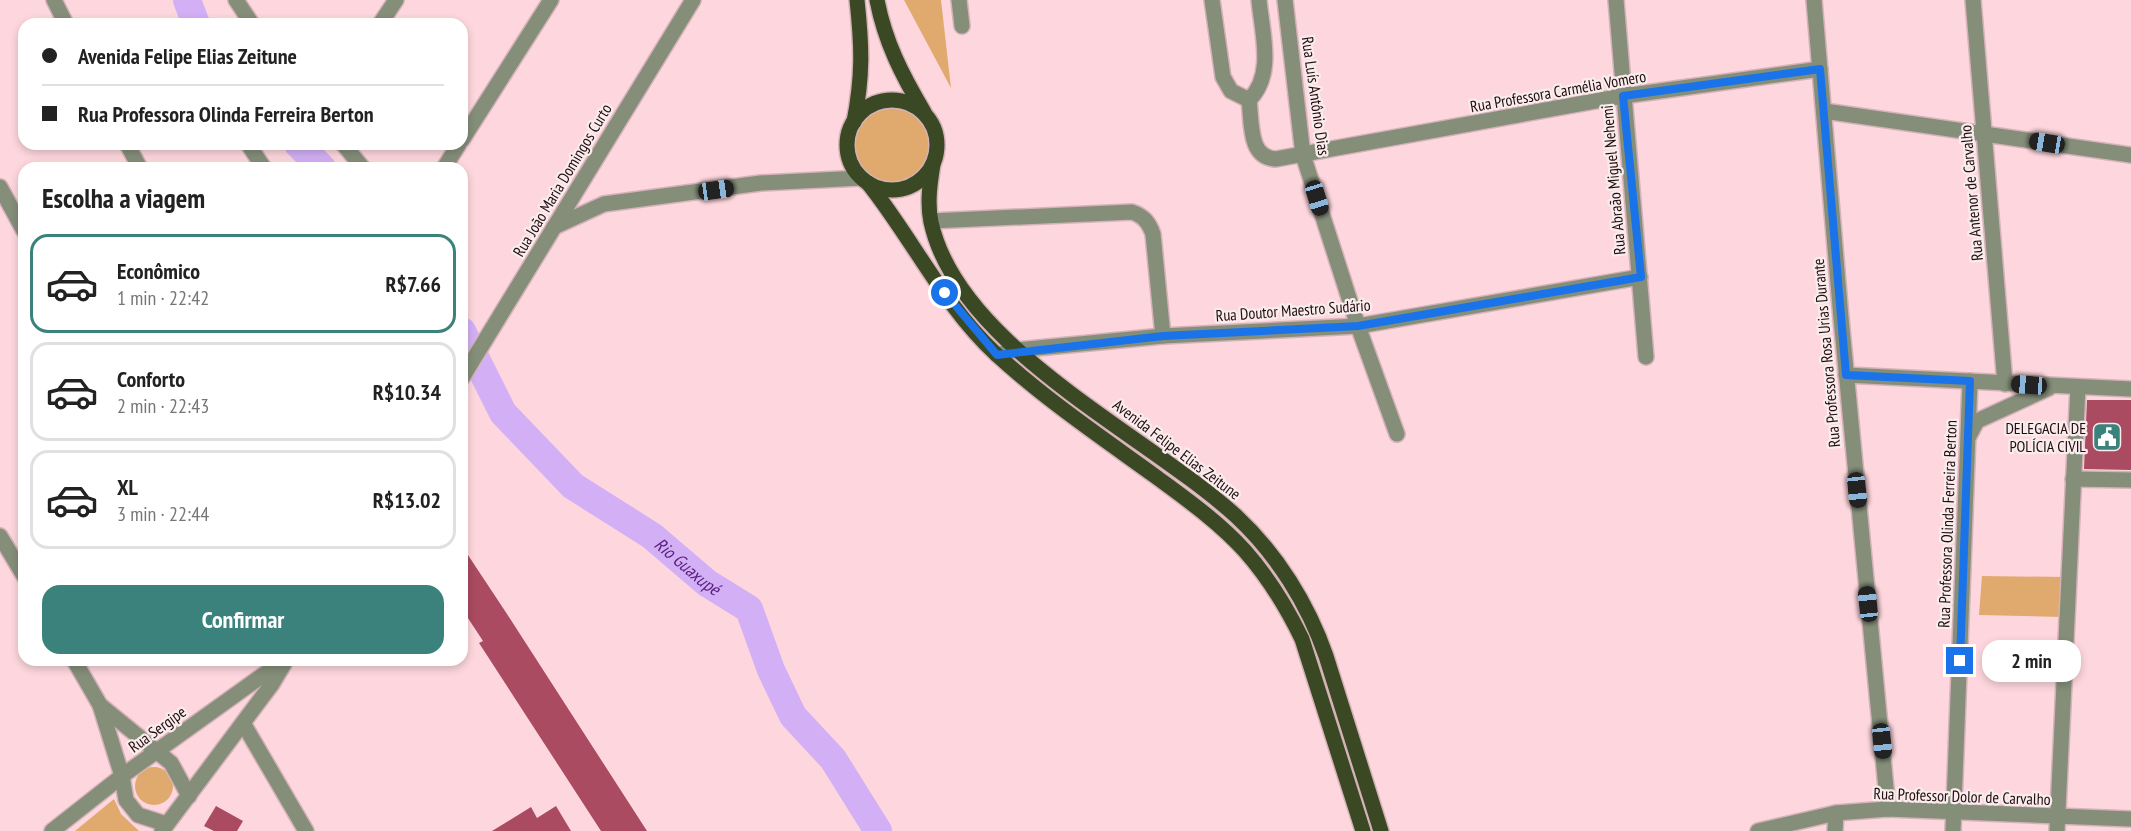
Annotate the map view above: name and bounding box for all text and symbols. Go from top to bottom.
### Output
street label: Rua Luís Antônio Dias [1298,35,1334,157]
text: Avenida Felipe Elias Zeitune [78,42,297,70]
street label: Rua Professora Carmélia Vomero [1469,66,1648,116]
text: Rua Professora Olinda Ferreira Berton [78,100,374,128]
street label: Rua João Maria Domingos Curto [508,100,616,260]
street label: Rua Abraão Miguel Nehemi [1597,104,1629,256]
street label: Rua Antenor de Carvalho [1955,124,1987,262]
car [2028,131,2066,155]
car [1303,178,1331,218]
car [697,179,735,201]
text: Escolha a viagem [42,181,205,215]
icon: car [45,257,99,311]
text: Econômico [117,257,200,285]
street label: Rua Professora Rosa Urias Durante [1808,258,1844,448]
text: R$7.66 [385,270,441,298]
route start [931,279,958,306]
text: 1 min · 22:42 [117,285,209,311]
street label: Rua Doutor Maestro Sudário [1215,295,1371,325]
icon: car [45,365,99,419]
text: Conforto [117,365,185,393]
car [2010,375,2048,395]
text: R$10.34 [373,378,441,406]
text: 2 min · 22:43 [117,393,209,419]
street label: Avenida Felipe Elias Zeitune [1109,394,1245,504]
place label: DELEGACIA DE POLÍCIA CIVIL [2005,418,2086,456]
street label: Rua Professora Olinda Ferreira Berton [1933,420,1961,628]
public building icon: DELEGACIA DE POLÍCIA CIVIL [2091,421,2123,453]
car [1846,471,1868,509]
icon: car [45,473,99,527]
text: XL [117,473,138,501]
text: R$13.02 [373,486,441,514]
text: 3 min · 22:44 [117,501,209,527]
water label: Rio Guaxupé [650,532,726,601]
button: Confirmar [42,585,444,654]
car [1857,585,1879,623]
callout: 2 min [1981,640,2080,682]
route end [1946,647,1973,674]
text: 2 min [2011,648,2052,674]
street label: Rua Sergipe [124,701,190,757]
car [1871,722,1893,760]
street label: Rua Professor Dolor de Carvalho [1873,783,2051,809]

